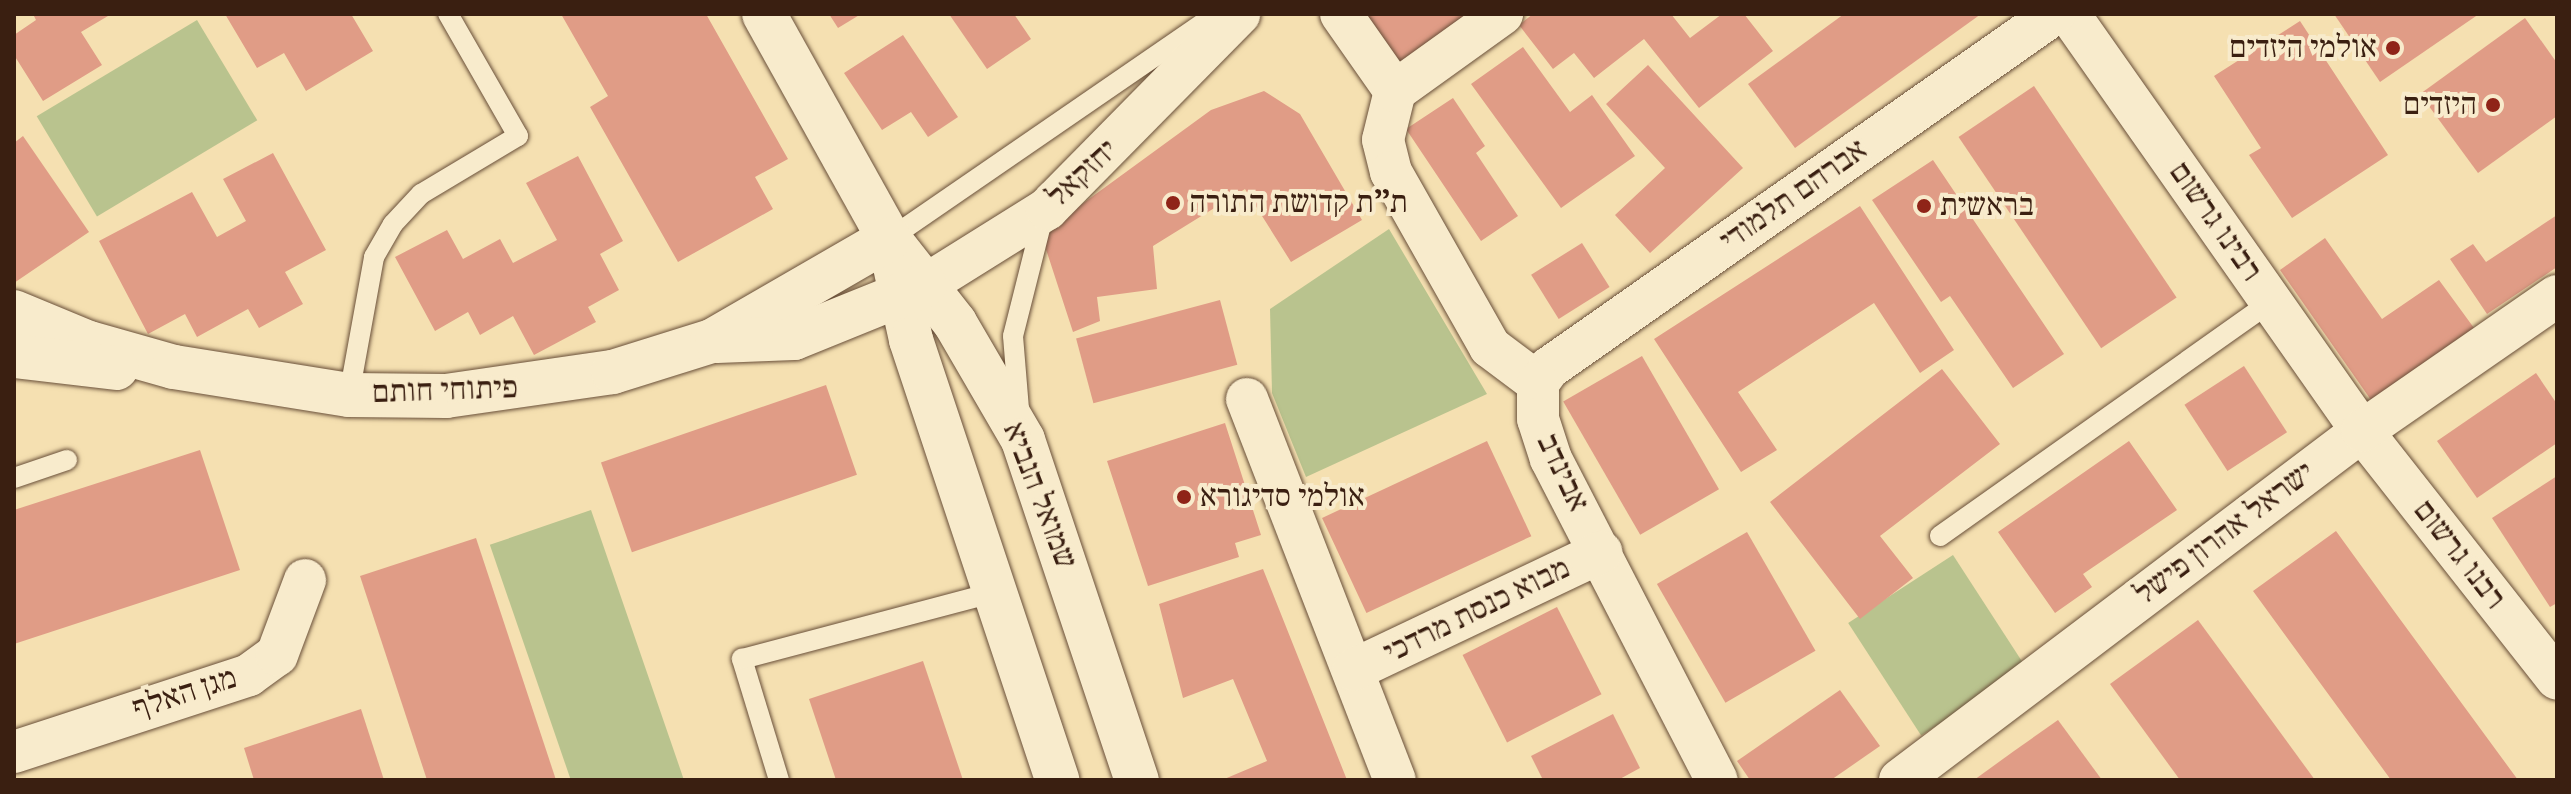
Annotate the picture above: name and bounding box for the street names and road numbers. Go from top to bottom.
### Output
street label: אברהם תלמודי [1713,131,1875,261]
street label: יחזקאל [1040,132,1126,216]
street label: רבינו גרשום [2160,155,2270,289]
street label: פיתוחי חותם [371,369,519,413]
street label: שמואל הנביא [994,417,1084,575]
street label: אבינדב [1527,428,1597,518]
street label: ישראל אהרון פישל [2128,454,2322,614]
street label: רבנו גרשום [2404,493,2514,617]
street label: מבוא כנסת מרדכי [1378,549,1576,673]
street label: מגן האלף [128,659,242,729]

